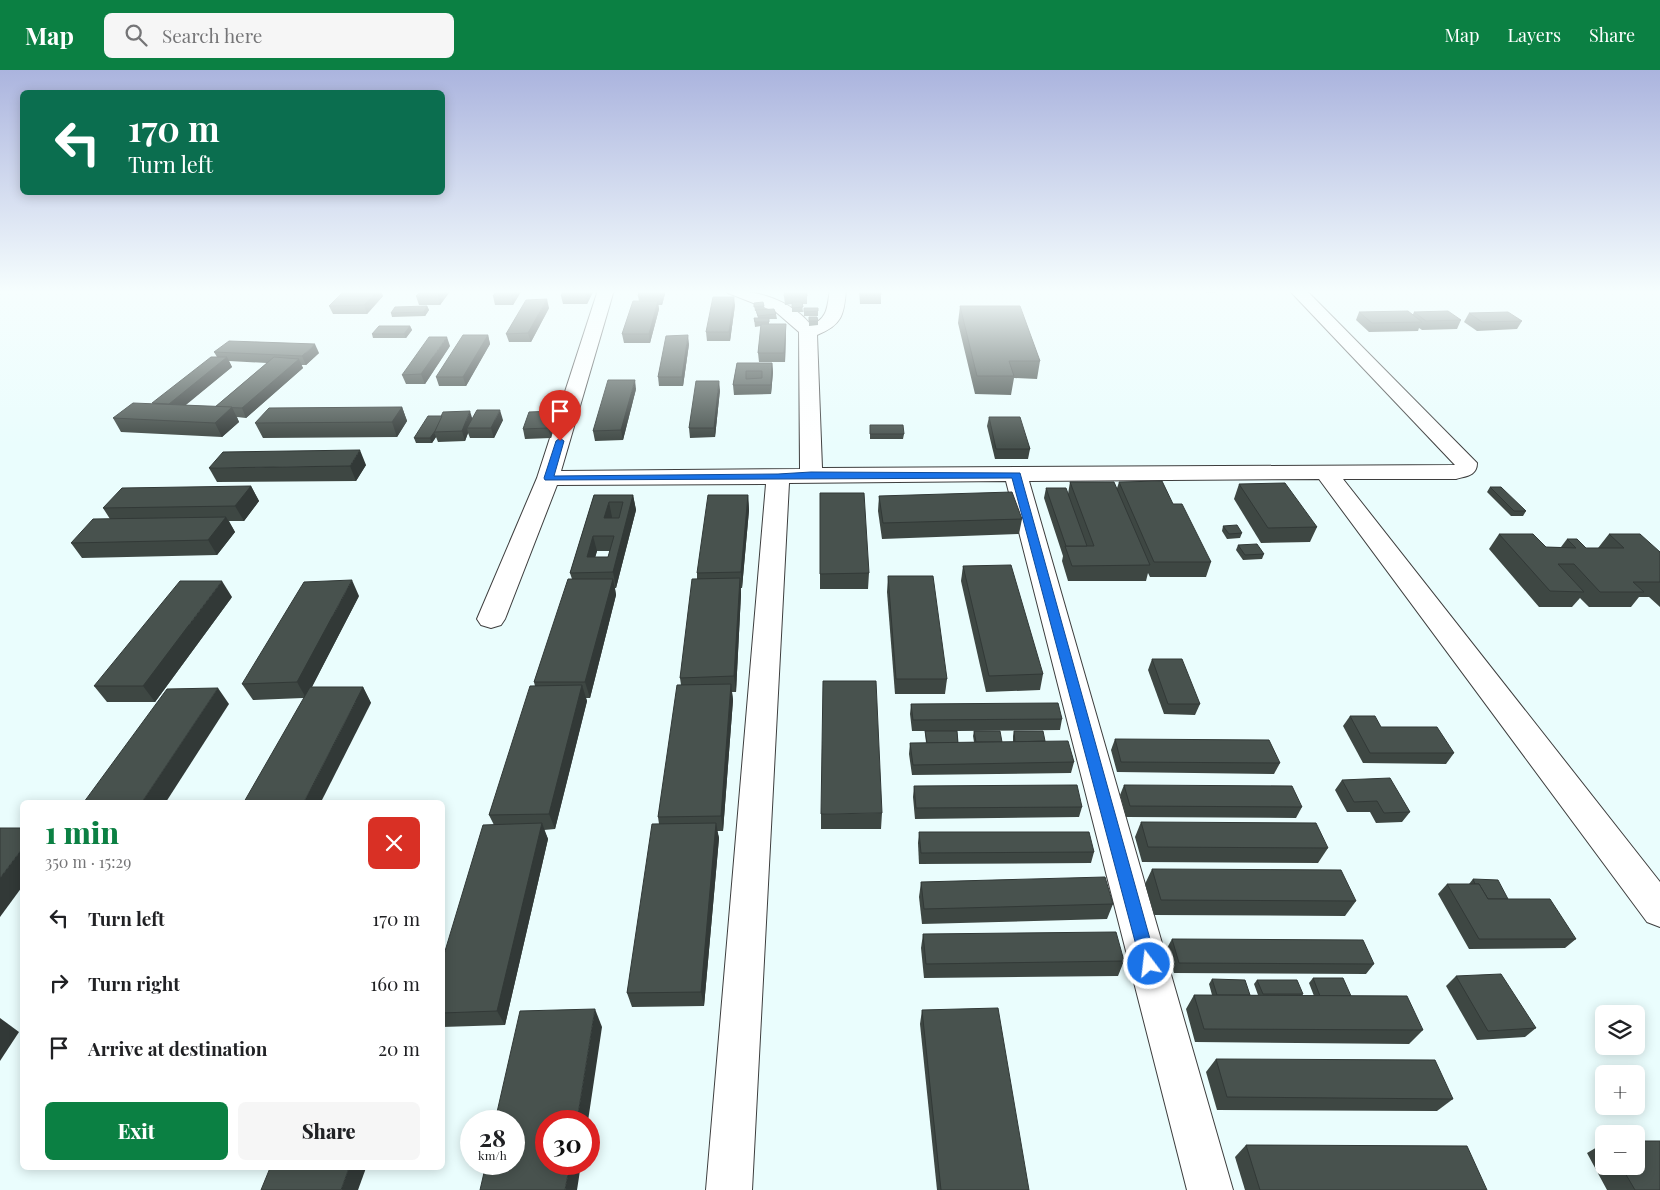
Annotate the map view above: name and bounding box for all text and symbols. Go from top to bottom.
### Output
search box [104,13,454,58]
text: Map [25,19,74,51]
icon: search [122,21,150,49]
text: Search here [162,22,262,48]
text: Map [1444,23,1479,47]
text: Layers [1507,23,1561,47]
text: Share [1589,23,1635,47]
text: 170 m [128,104,220,151]
icon: left [45,110,110,175]
text: Turn left [128,149,213,179]
pin [539,390,581,441]
icon: arrive [546,397,574,425]
text: 1 min [45,812,119,852]
button: close [368,817,420,869]
text: 350 m · 15:29 [45,851,131,872]
icon: left [45,904,73,932]
text: Turn left [88,905,165,931]
text: 170 m [372,905,420,931]
position arrow [1122,937,1174,989]
icon: right [45,969,73,997]
text: Turn right [88,970,180,996]
text: 160 m [370,970,420,996]
map controls [1595,1005,1645,1175]
button: layers [1595,1005,1645,1055]
icon: arrive [45,1034,73,1062]
text: Arrive at destination [88,1035,268,1061]
text: 20 m [378,1035,420,1061]
button: + [1595,1065,1645,1115]
button: Exit [45,1102,228,1160]
button: Share [238,1102,420,1160]
speed limit sign: 30 [535,1110,600,1175]
text: 28 [479,1120,506,1153]
button: − [1595,1125,1645,1175]
text: km/h [478,1147,507,1163]

